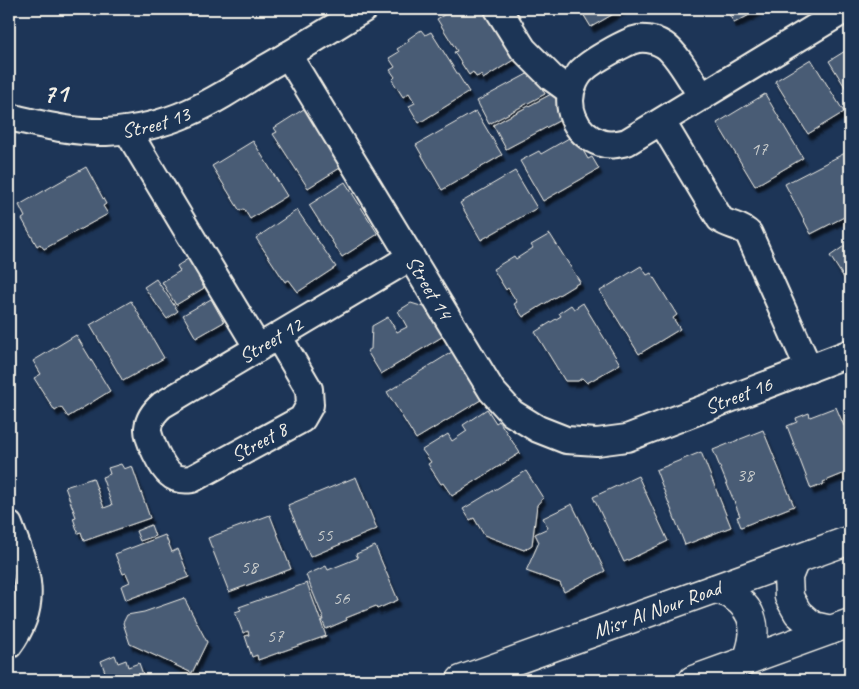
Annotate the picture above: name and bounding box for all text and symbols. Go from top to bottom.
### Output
district label: 71 [43,77,71,110]
street label: Street 13 [120,100,195,144]
house number: 17 [750,137,769,161]
street label: Street 14 [400,251,460,326]
street label: Street 12 [234,311,309,369]
street label: Street 16 [701,371,776,420]
street label: Street 8 [226,415,294,468]
house number: 38 [736,463,756,487]
house number: 55 [315,523,334,547]
house number: 58 [240,555,260,579]
street label: Misr Al Nour Road [589,573,728,645]
house number: 56 [332,586,351,610]
house number: 57 [266,624,285,648]

